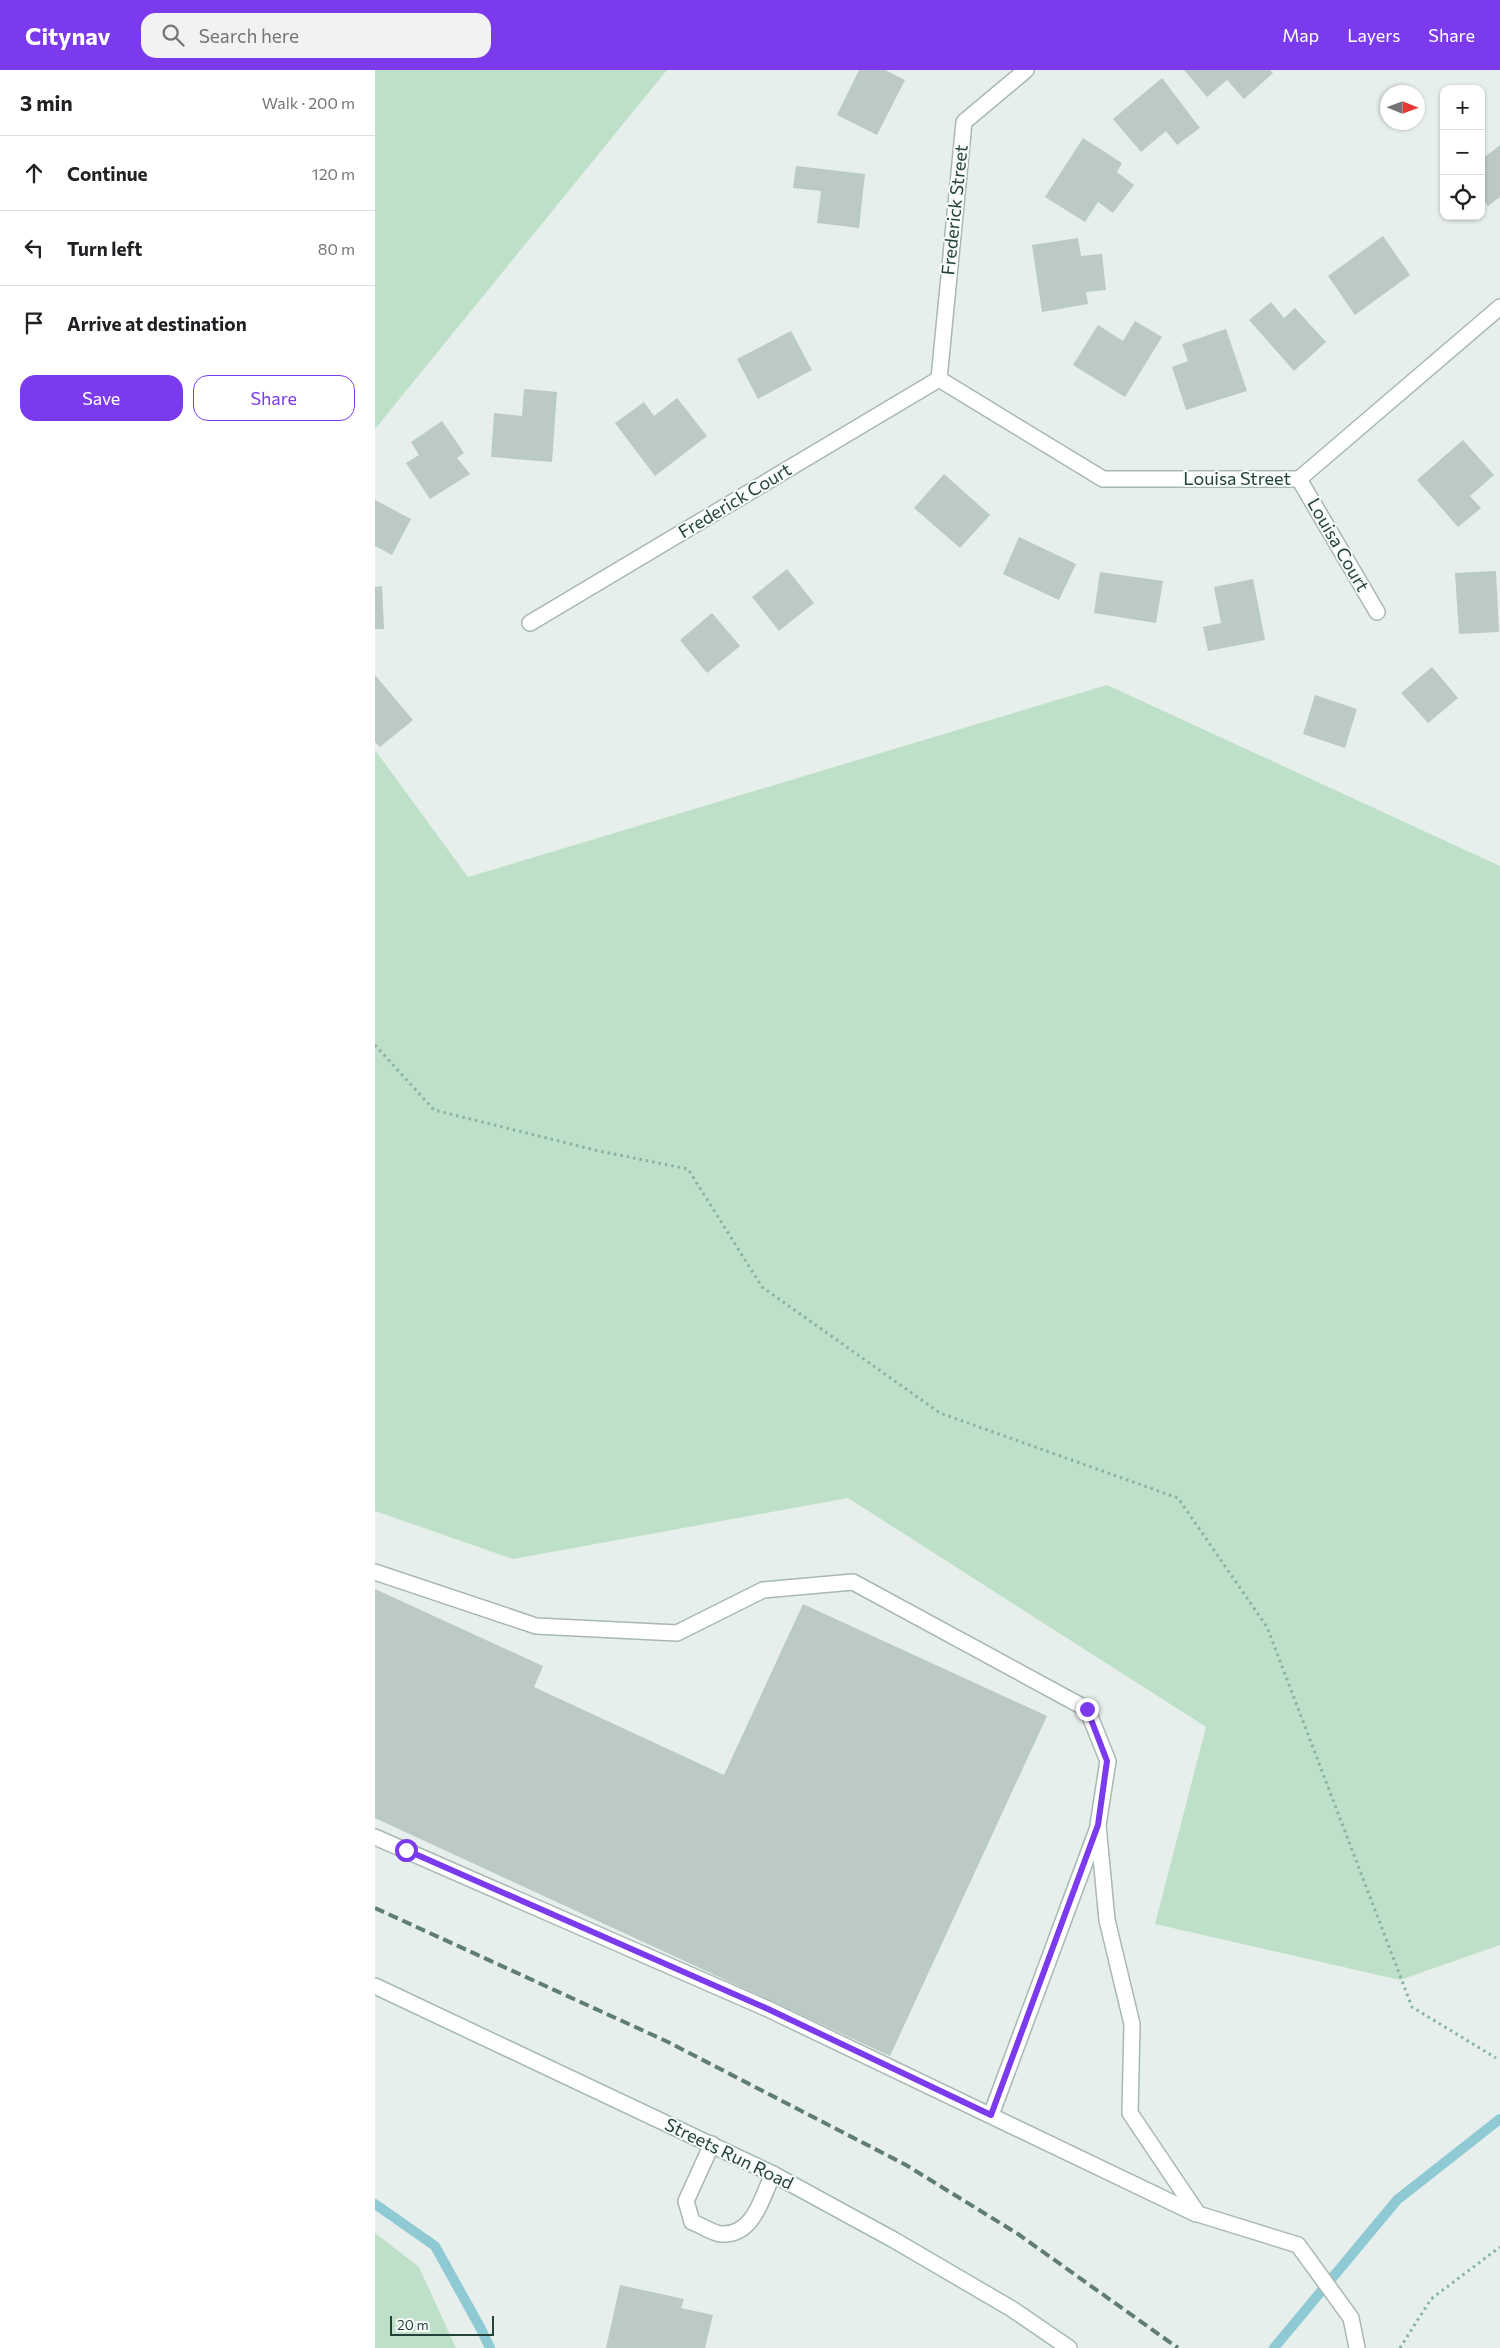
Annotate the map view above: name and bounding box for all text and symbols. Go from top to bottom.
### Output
search box [141,13,491,58]
text: Citynav [25,21,111,50]
icon: search [159,21,187,49]
text: Search here [199,24,299,47]
text: Map [1282,24,1319,46]
text: Layers [1347,24,1400,46]
text: Share [1428,24,1475,46]
north arrow [1380,85,1425,130]
map controls [1440,85,1485,220]
button: + [1440,85,1485,130]
text: 3 min [20,90,73,115]
text: Walk · 200 m [262,93,355,112]
button: − [1440,130,1485,175]
street label: Frederick Street [936,144,972,276]
icon: ahead [20,159,48,187]
text: Continue [67,162,147,185]
text: 120 m [312,164,355,183]
button: locate [1440,175,1485,220]
icon: left [20,234,48,262]
text: Turn left [67,237,142,260]
text: 80 m [318,239,355,258]
icon: arrive [20,309,48,337]
text: Arrive at destination [67,312,247,335]
button: Save [20,375,183,421]
button: Share [193,375,355,421]
street label: Frederick Court [674,458,795,543]
street label: Louisa Street [1183,467,1291,489]
street label: Louisa Court [1303,494,1375,595]
route end [1076,1698,1099,1721]
route start [395,1839,418,1862]
street label: Streets Run Road [662,2112,797,2194]
scale bar [390,2313,494,2336]
text: 20 m [397,2316,429,2333]

